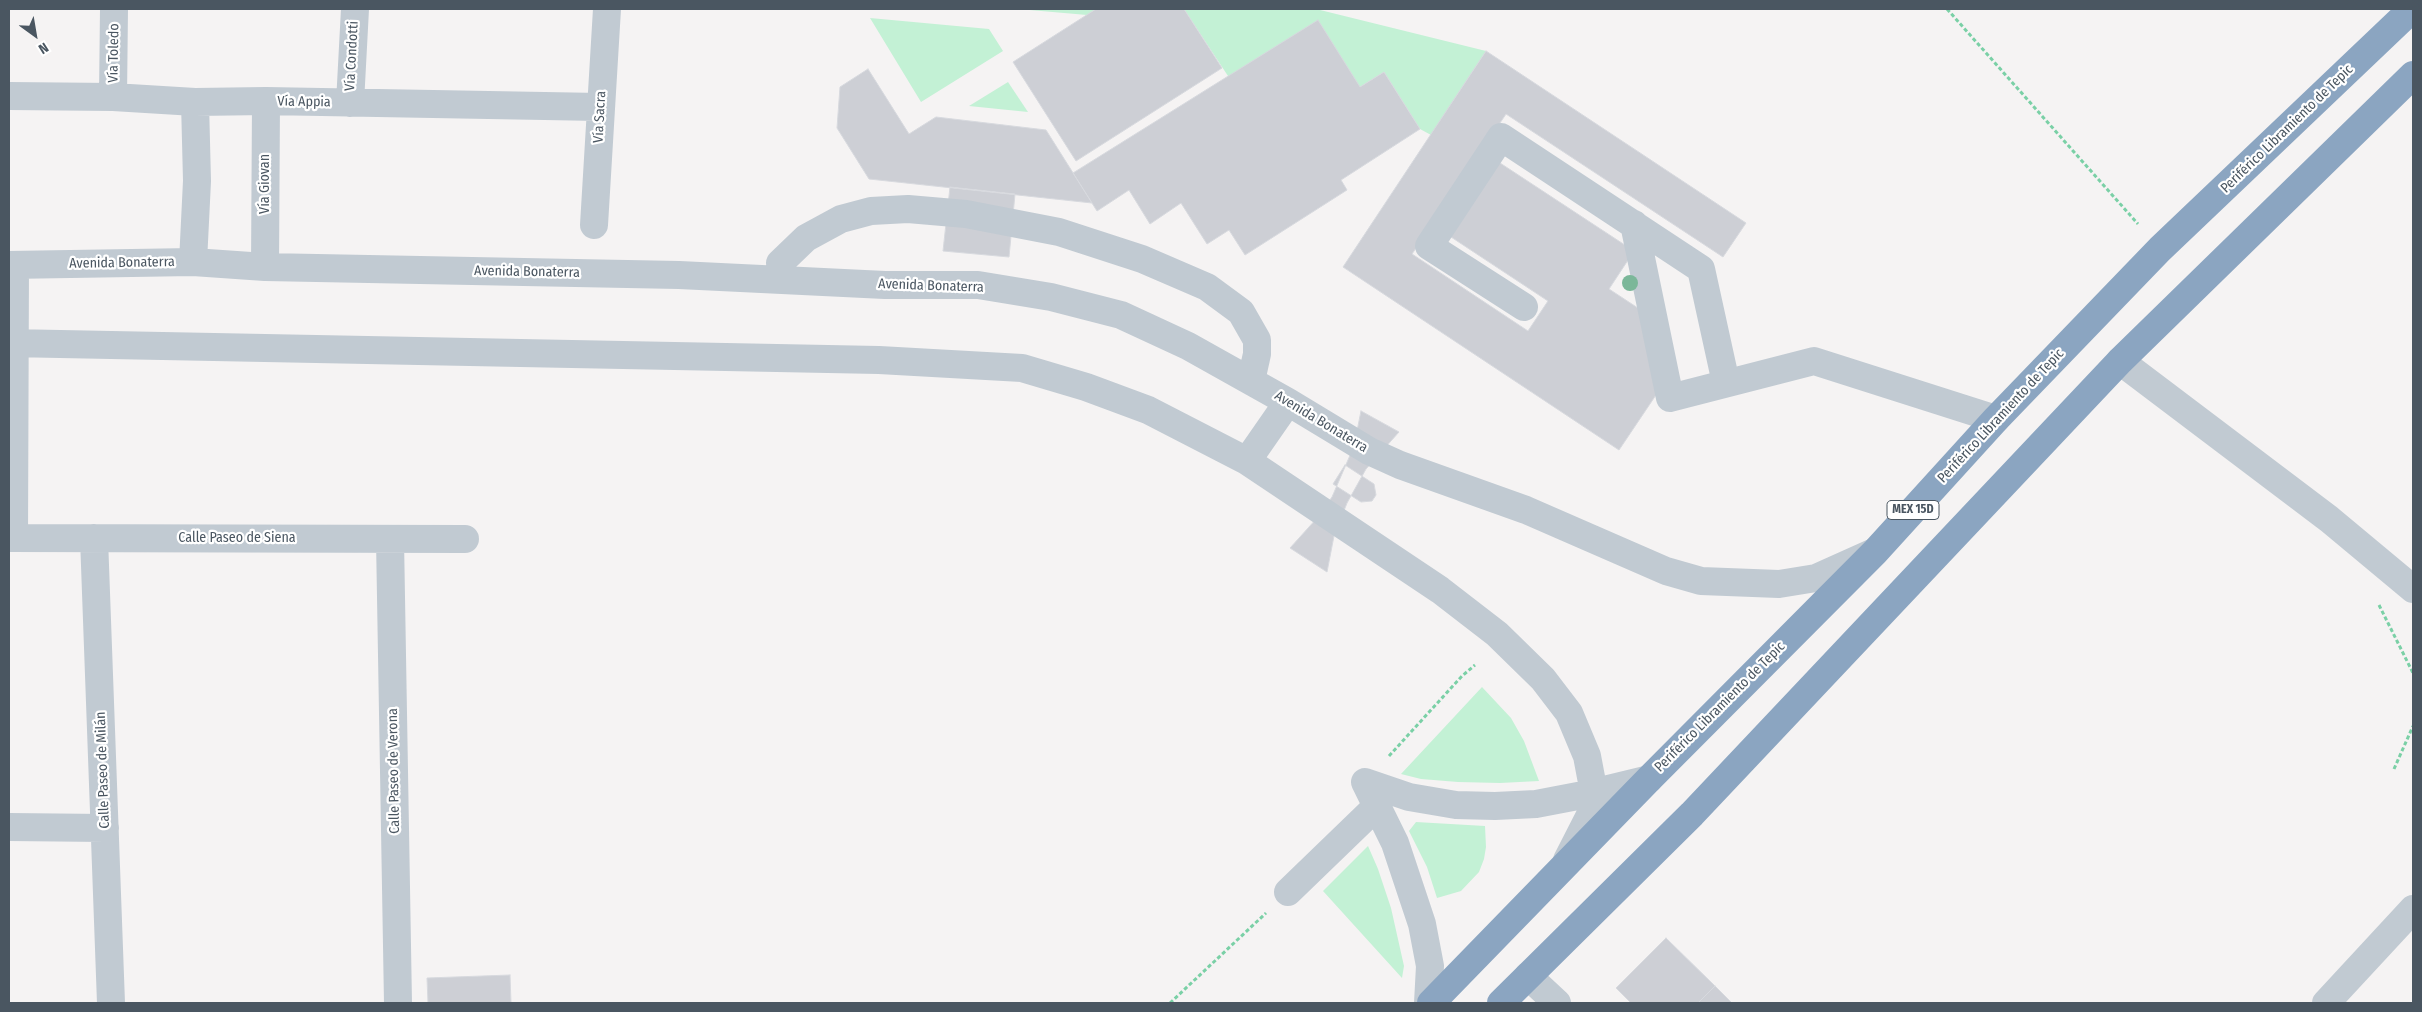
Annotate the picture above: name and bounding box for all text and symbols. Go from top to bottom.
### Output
north arrow [10,10,60,60]
street label: Vía Condotti [342,21,362,91]
street label: Vía Toledo [105,23,123,83]
text: N [35,39,51,58]
street label: Periférico Libramiento de Tepic [2217,61,2357,197]
street label: Vía Sacra [590,91,610,143]
street label: Vía Appia [277,93,331,111]
street label: Vía Giovan [257,154,273,214]
street label: Avenida Bonaterra [69,254,175,272]
street label: Avenida Bonaterra [474,263,580,281]
street label: Avenida Bonaterra [878,276,984,296]
street label: Periférico Libramiento de Tepic [1934,345,2068,487]
street label: Avenida Bonaterra [1271,388,1371,456]
road number: MEX 15D [1887,500,1939,520]
street label: Calle Paseo de Siena [178,530,296,546]
street label: Periférico Libramiento de Tepic [1651,638,1789,776]
street label: Calle Paseo de Verona [385,708,403,834]
street label: Calle Paseo de Milán [93,711,113,829]

